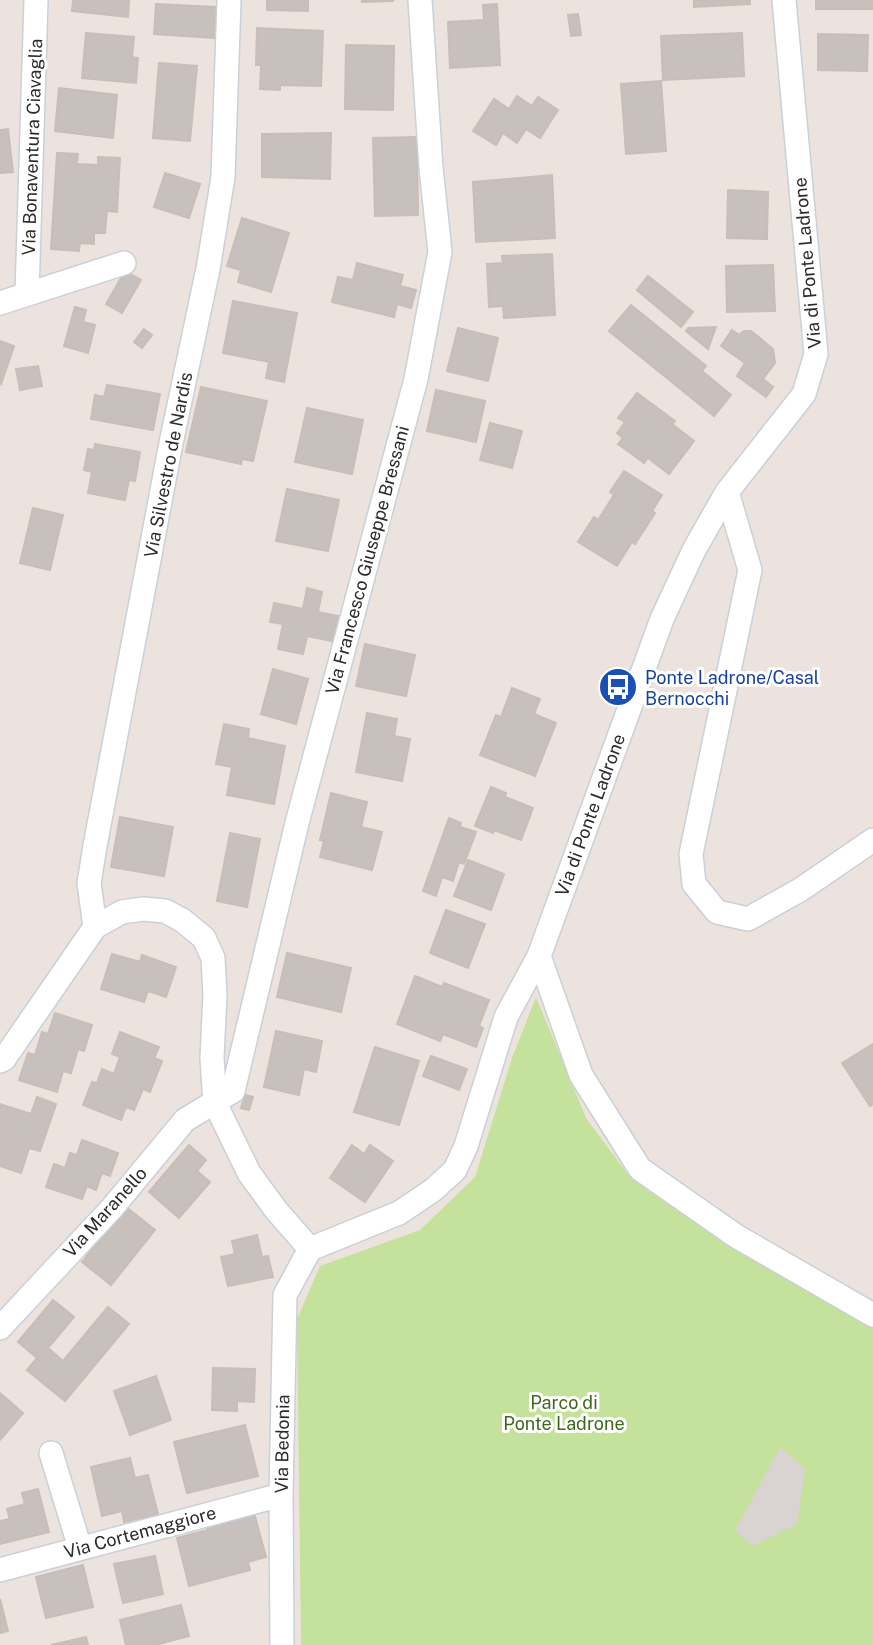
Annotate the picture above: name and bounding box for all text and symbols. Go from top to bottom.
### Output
street label: Via Bonaventura Ciavaglia [18,38,46,256]
street label: Via di Ponte Ladrone [789,177,825,349]
street label: Via Silvestro de Nardis [140,370,196,560]
street label: Via Francesco Giuseppe Bressani [321,423,413,697]
bus stop icon: Ponte Ladrone/Casal Bernocchi [597,666,639,708]
place label: Ponte Ladrone/Casal Bernocchi [645,667,819,709]
street label: Via di Ponte Ladrone [551,731,629,899]
street label: Via Maranello [59,1162,151,1262]
park label: Parco di Ponte Ladrone [503,1392,625,1434]
street label: Via Bedonia [271,1394,293,1494]
street label: Via Cortemaggiore [62,1502,218,1562]

